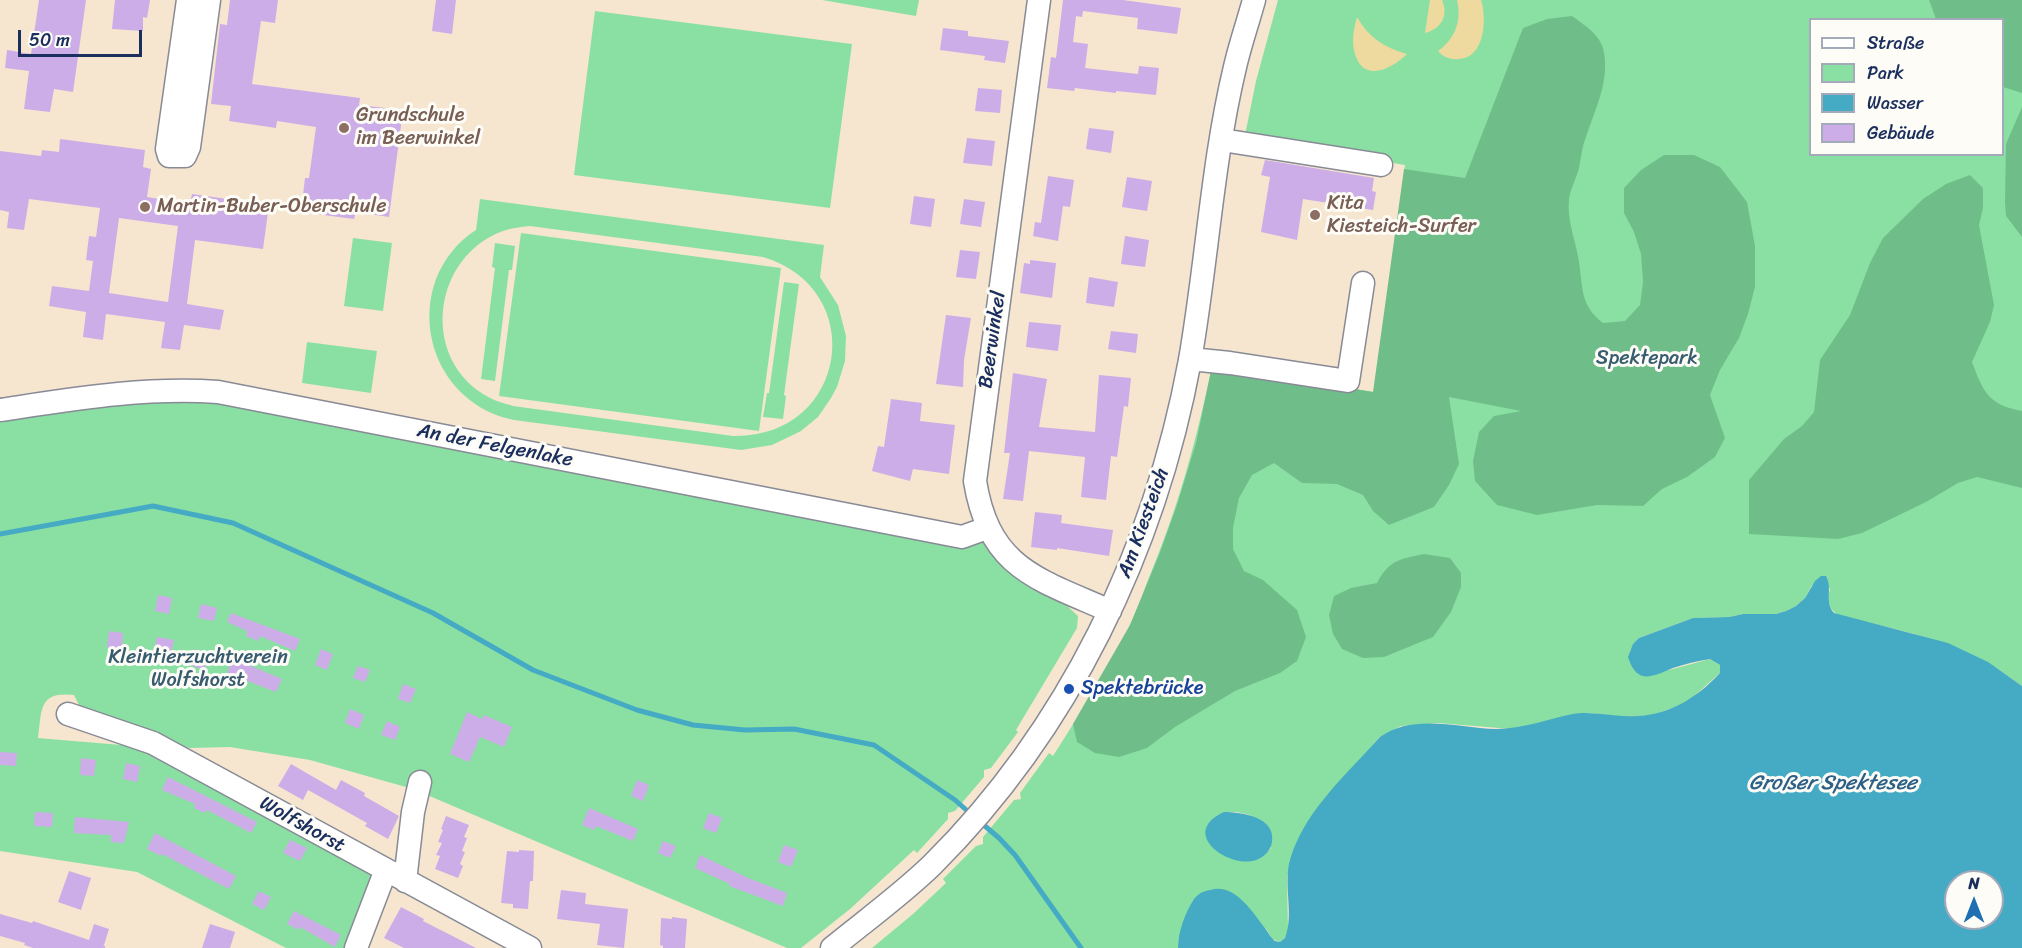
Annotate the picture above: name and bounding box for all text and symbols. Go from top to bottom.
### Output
scale bar [21,18,146,56]
legend [1809,18,2004,156]
text: 50 m [29,24,70,56]
text: Straße [1867,27,1924,59]
text: Park [1867,57,1904,89]
text: Wasser [1867,87,1923,119]
place label: Grundschule im Beerwinkel [356,104,480,151]
text: Gebäude [1867,117,1934,149]
marker: Grundschule im Beerwinkel [337,121,351,135]
place label: Kita Kiesteich-Surfer [1327,192,1476,239]
place label: Martin-Buber-Oberschule [157,195,387,219]
marker: Martin-Buber-Oberschule [138,200,152,214]
marker: Kita Kiesteich-Surfer [1308,208,1322,222]
street label: Beerwinkel [974,290,1012,390]
park label: Spektepark [1596,347,1698,371]
street label: An der Felgenlake [415,419,575,473]
street label: Am Kiesteich [1113,465,1175,581]
park label: Kleintierzuchtverein Wolfshorst [108,646,288,693]
place label: Spektebrücke [1081,677,1203,701]
marker: Spektebrücke [1062,682,1076,696]
water label: Großer Spektesee [1749,771,1917,797]
street label: Wolfshorst [255,792,349,858]
text: N [1968,869,1980,898]
north arrow [1944,870,2004,930]

